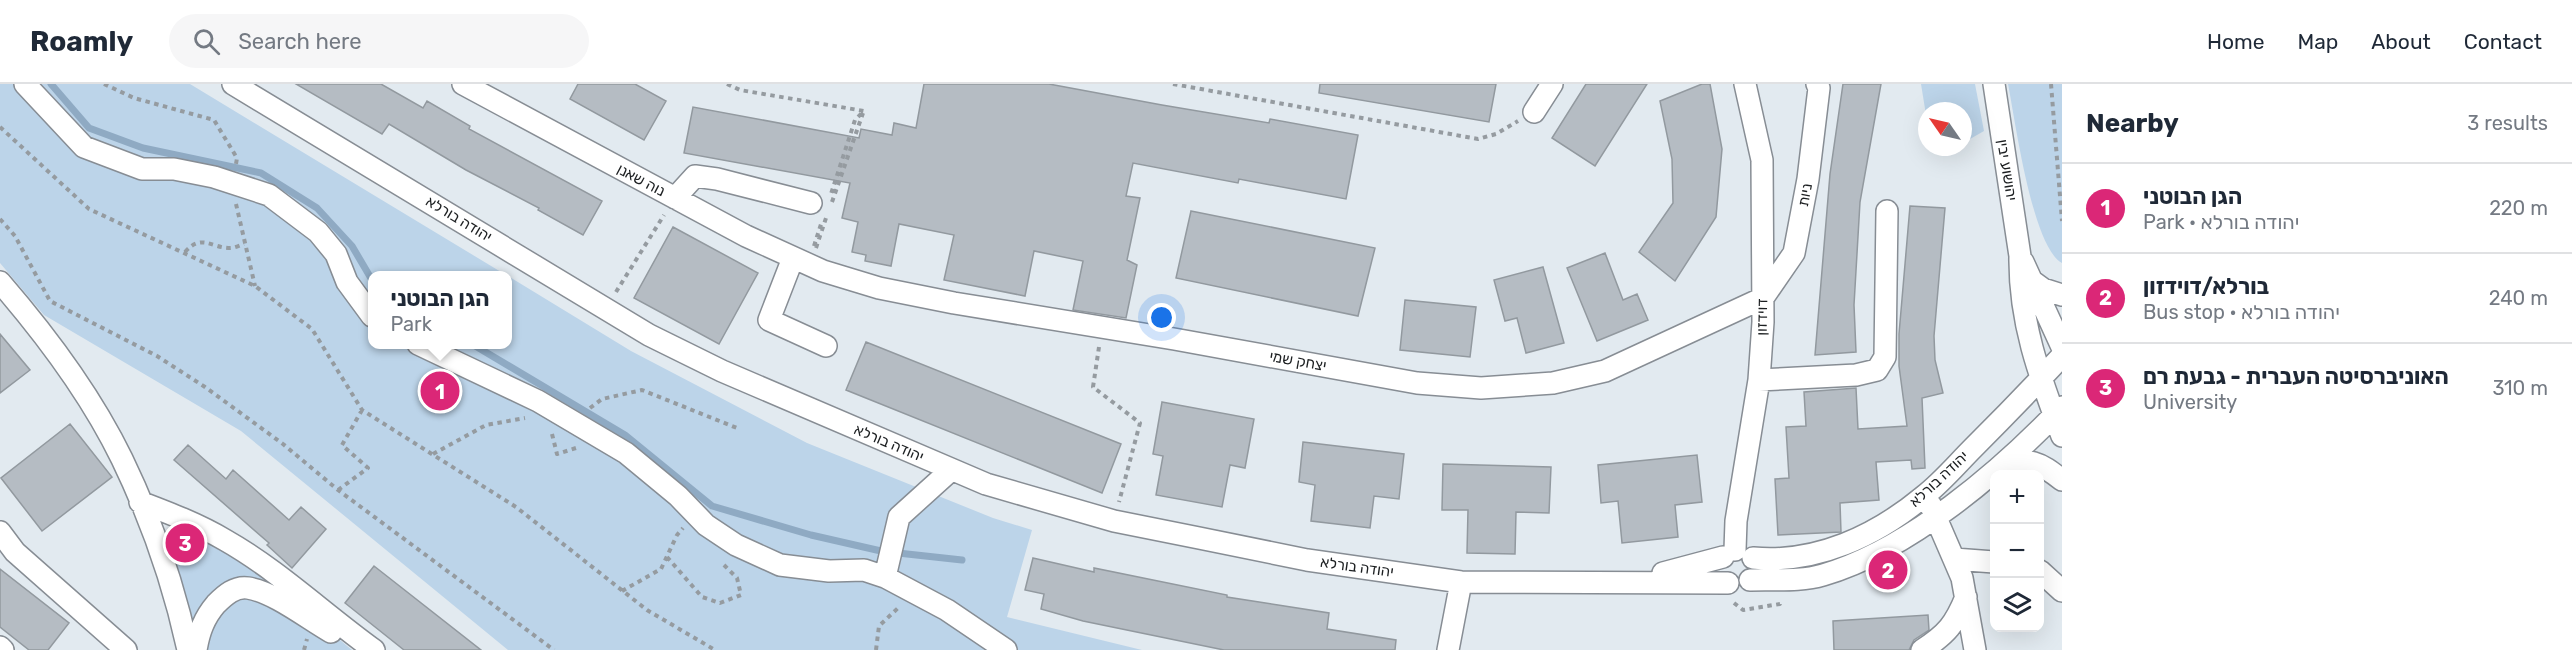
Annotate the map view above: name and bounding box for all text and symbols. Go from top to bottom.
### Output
search box [169,14,589,68]
text: Roamly [30,25,133,58]
icon: search [190,25,223,58]
text: Search here [238,28,362,55]
text: Home [2207,29,2264,54]
text: Map [2297,29,2338,54]
text: About [2371,29,2431,54]
text: Contact [2464,29,2542,54]
north arrow [1918,102,1972,156]
text: Nearby [2086,108,2179,139]
text: 3 results [2467,111,2548,135]
street label: יהושוע יבין [1993,138,2021,202]
street label: נוה שאנן [614,160,668,200]
street label: ניות [1794,182,1816,208]
text: הגן הבוטני [2143,183,2242,210]
street label: יהודה בורלא [423,192,495,246]
text: 1 [2101,196,2110,220]
text: 220 m [2489,196,2548,220]
text: Park · יהודה בורלא [2143,210,2299,234]
popup [368,271,512,349]
text: בורלא/דוידזון [2143,273,2269,300]
text: הגן הבוטני [390,285,490,312]
text: 2 [2099,286,2112,310]
text: 240 m [2489,286,2548,310]
street label: דוידזון [1753,298,1771,336]
text: Bus stop · יהודה בורלא [2143,300,2340,324]
your location [1147,303,1176,332]
text: Park [390,312,432,336]
street label: יצחק שמי [1268,347,1328,375]
text: האוניברסיטה העברית - גבעת רם [2143,363,2449,390]
pin: 1 [420,368,460,414]
text: 3 [2099,376,2112,400]
text: 310 m [2492,376,2548,400]
text: University [2143,390,2237,414]
street label: יהודה בורלא [851,420,927,466]
street label: יהודה בורלא [1906,447,1972,511]
map controls [1990,470,2044,632]
button: + [1990,470,2044,524]
pin: 3 [166,520,204,566]
button: − [1990,524,2044,578]
pin: 2 [1868,548,1908,592]
street label: יהודה בורלא [1319,553,1395,581]
button: layers [1990,578,2044,632]

